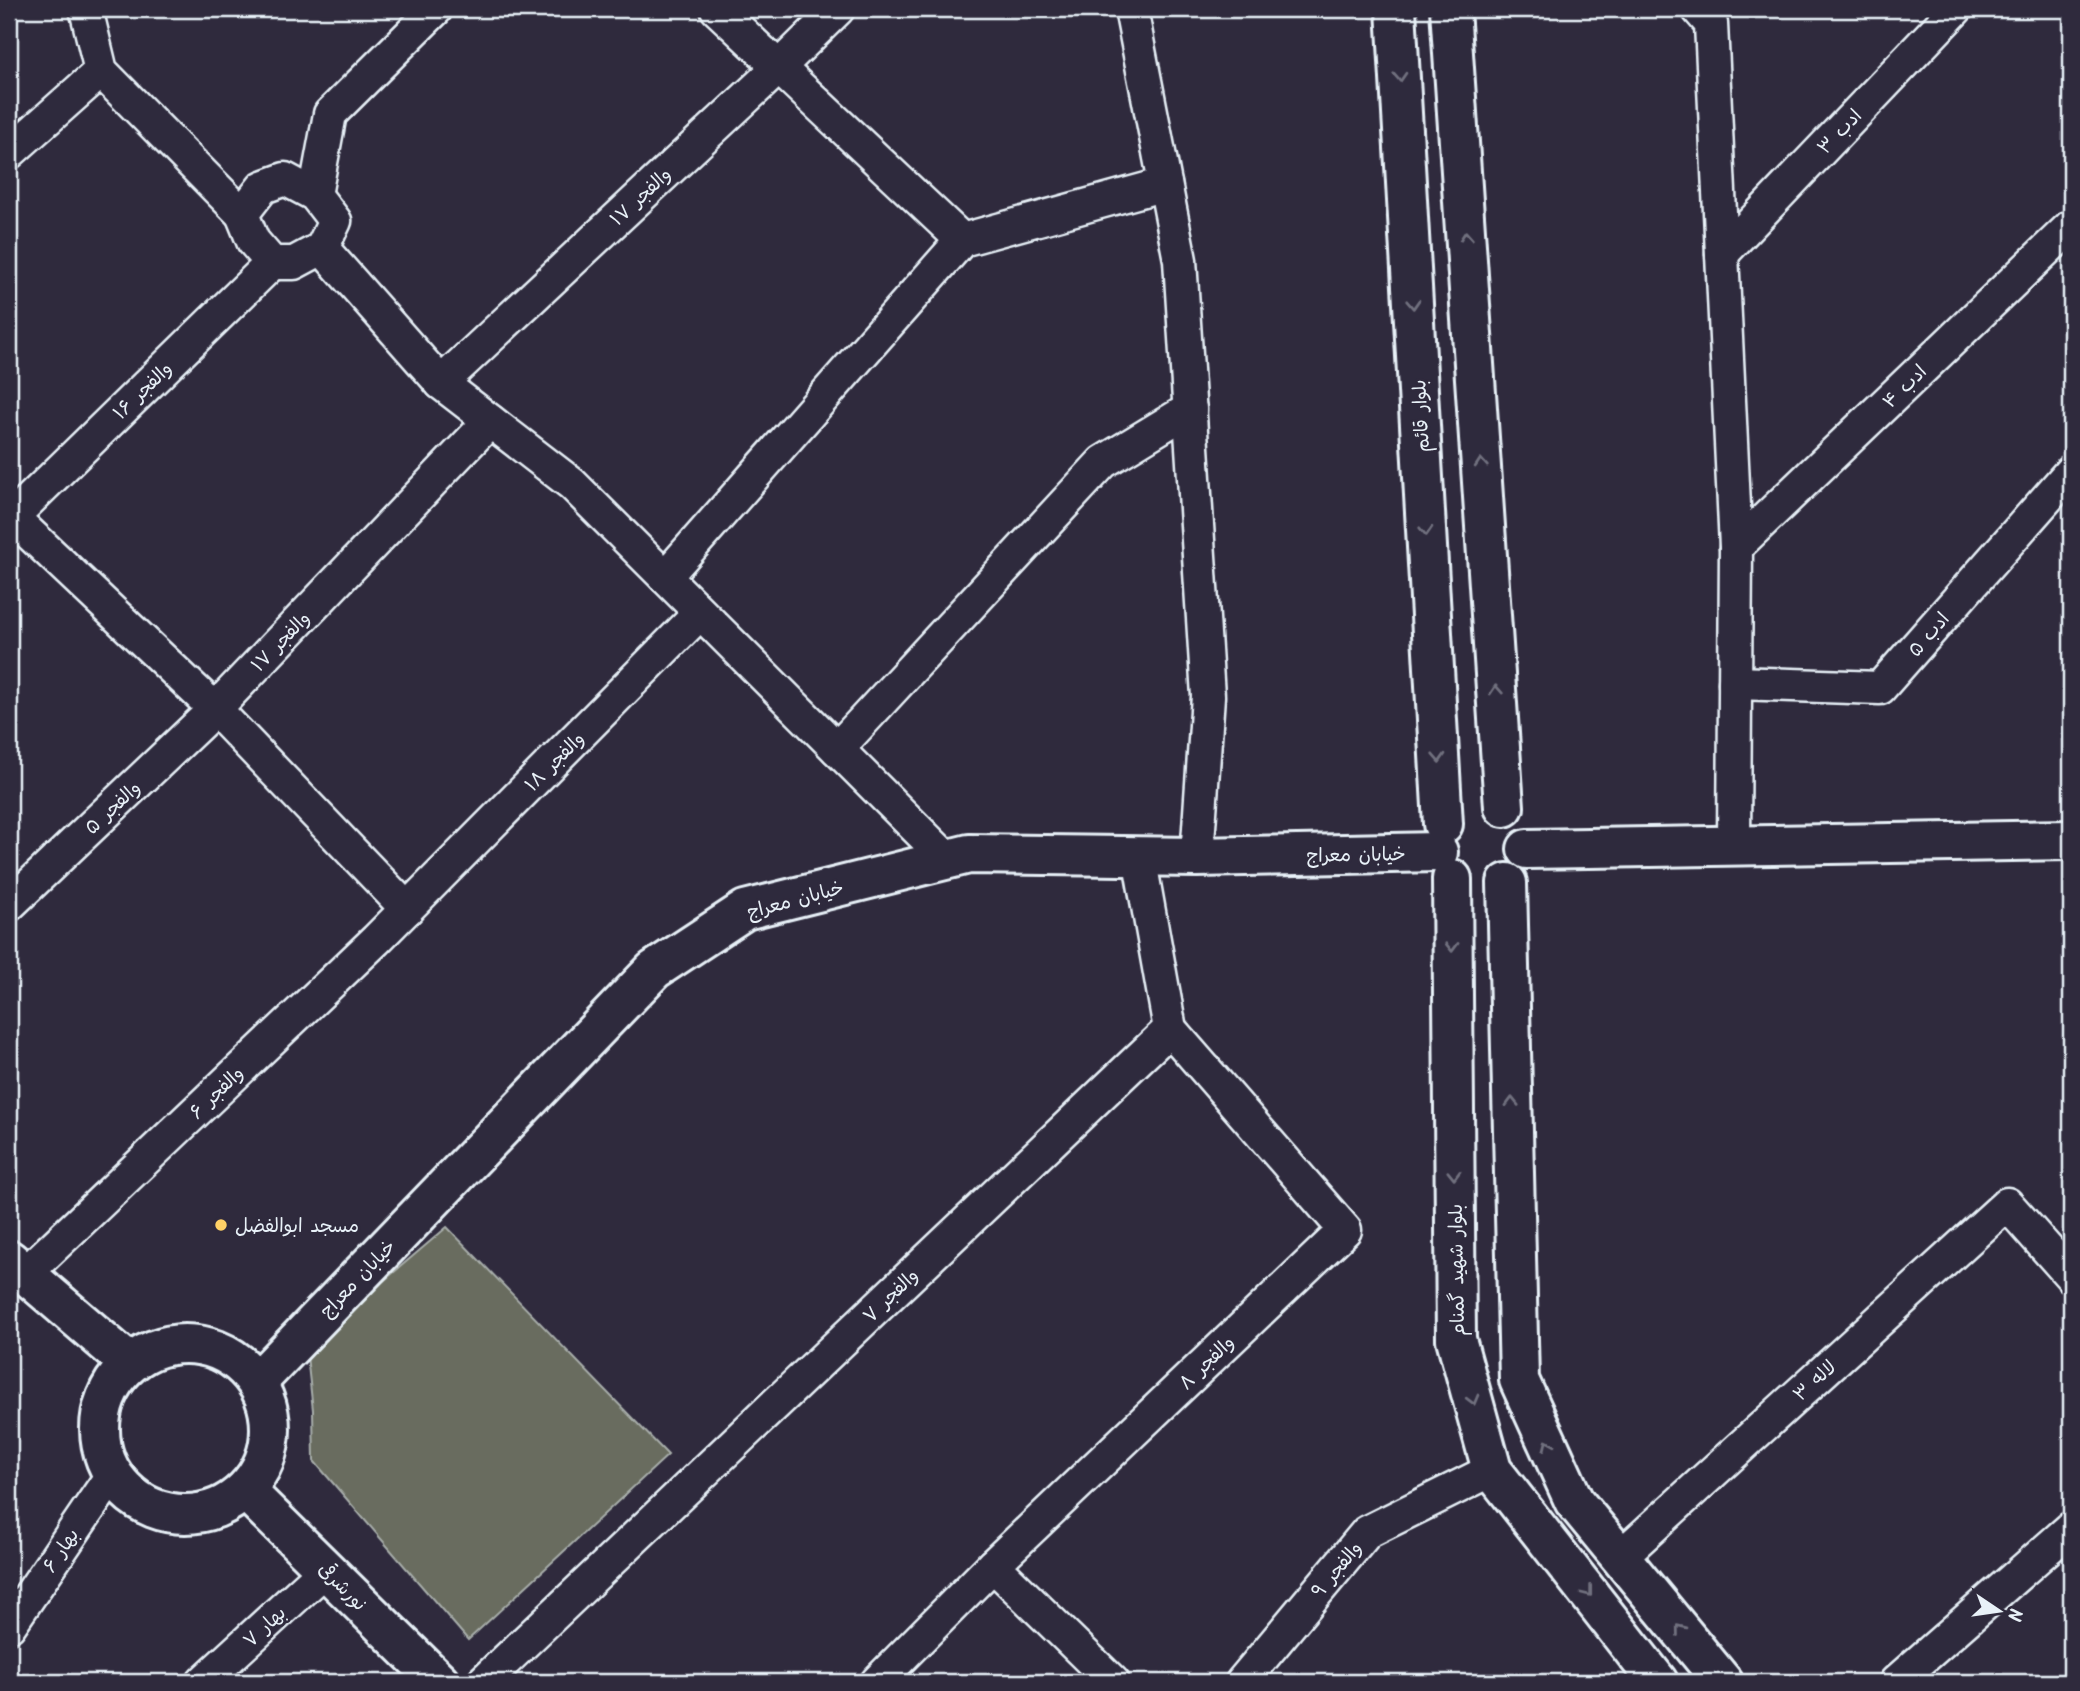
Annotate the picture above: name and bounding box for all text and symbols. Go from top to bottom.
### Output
one-way arrow [1393,72,1408,83]
street label: ادب ۳ [1811,103,1870,162]
street label: والفجر ۱۷ [604,161,679,234]
one-way arrow [1458,230,1473,241]
one-way arrow [1405,299,1420,310]
street label: والفجر ۱۶ [107,355,180,428]
street label: ادب ۴ [1876,358,1935,416]
street label: بلوار قائم [1405,379,1439,453]
one-way arrow [1474,457,1489,468]
one-way arrow [1418,526,1433,537]
street label: والفجر ۱۷ [245,605,318,680]
street label: ادب ۵ [1901,606,1958,665]
one-way arrow [1489,684,1504,695]
street label: والفجر ۱۸ [518,725,592,799]
one-way arrow [1431,753,1446,764]
street label: والفجر ۵ [78,774,148,843]
street label: خیابان معراج [1306,840,1406,872]
street label: خیابان معراج [744,874,847,928]
one-way arrow [1444,943,1460,953]
street label: والفجر ۶ [183,1060,252,1127]
one-way arrow [1505,1096,1520,1107]
one-way arrow [1447,1170,1462,1181]
street label: بلوار شهید گمنام [1442,1204,1474,1336]
place label: مسجد ابوالفضل [235,1212,359,1242]
marker: مسجد ابوالفضل [213,1217,229,1233]
street label: خیابان معراج [313,1233,404,1325]
street label: والفجر ۷ [856,1262,926,1331]
street label: والفجر ۸ [1173,1329,1242,1398]
street label: لاله ۳ [1787,1354,1844,1409]
one-way arrow [1465,1394,1479,1406]
one-way arrow [1543,1440,1557,1453]
street label: بهار ۶ [36,1523,88,1579]
street label: والفجر ۹ [1305,1535,1370,1605]
street label: نورشرقی [310,1556,373,1619]
north arrow [1965,1576,2035,1646]
one-way arrow [1579,1584,1592,1597]
street label: بهار ۷ [237,1599,294,1655]
text: N [1998,1605,2030,1624]
one-way arrow [1675,1625,1688,1637]

